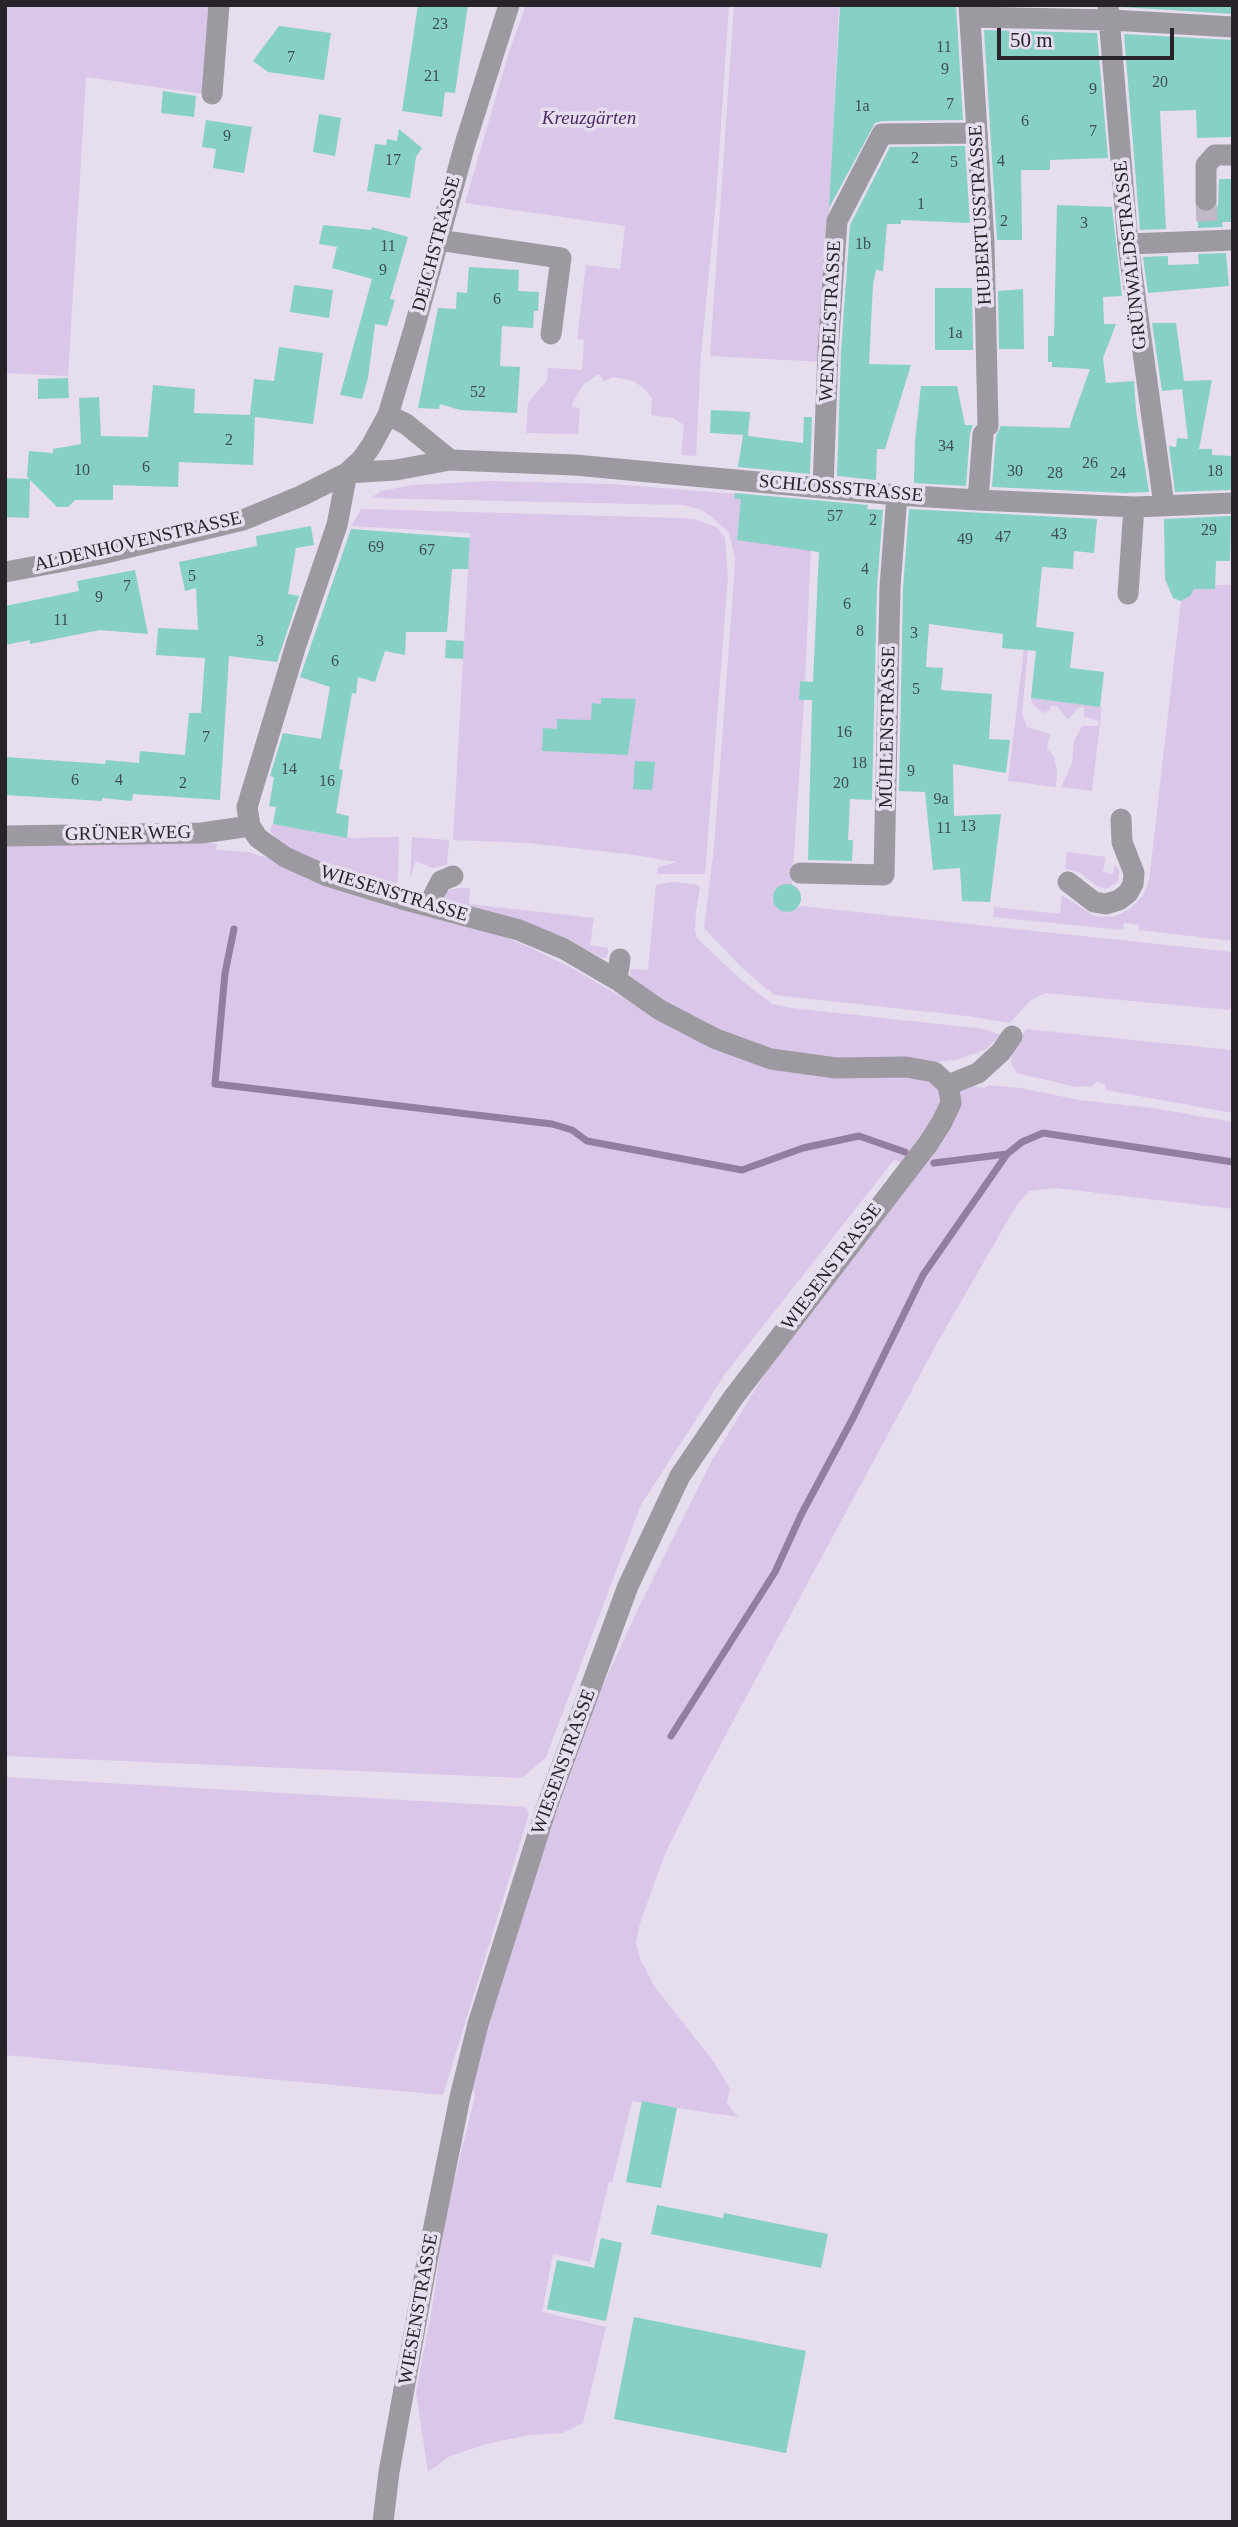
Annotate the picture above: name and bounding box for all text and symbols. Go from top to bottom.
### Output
scale bar [1000,14,1177,58]
house number: 23 [432,15,448,35]
text: 50 m [1010,28,1053,52]
house number: 11 [936,38,952,58]
house number: 7 [287,48,295,68]
house number: 9 [941,60,949,80]
house number: 21 [424,67,440,87]
house number: 20 [1152,73,1168,93]
house number: 9 [1089,80,1097,100]
house number: 7 [946,95,954,115]
house number: 1a [854,97,870,117]
park label: Kreuzgärten [542,108,636,130]
house number: 6 [1021,112,1029,132]
house number: 7 [1089,122,1097,142]
street label: HUBERTUSSTRASSE [965,124,997,306]
house number: 9 [223,127,231,147]
house number: 2 [911,149,919,169]
house number: 17 [385,151,401,171]
house number: 4 [997,152,1005,172]
house number: 5 [950,153,958,173]
street label: GRÜNWALDSTRASSE [1110,159,1152,351]
street label: DEICHSTRASSE [408,174,466,314]
house number: 1 [917,195,925,215]
house number: 2 [1000,212,1008,232]
house number: 3 [1080,214,1088,234]
house number: 1b [855,235,871,255]
house number: 11 [380,237,396,257]
street label: WENDELSTRASSE [815,240,847,402]
house number: 9 [379,261,387,281]
house number: 6 [493,290,501,310]
house number: 1a [947,324,963,344]
house number: 52 [470,383,486,403]
house number: 2 [225,431,233,451]
house number: 34 [938,437,954,457]
house number: 26 [1082,454,1098,474]
house number: 6 [142,458,150,478]
house number: 10 [74,461,90,481]
house number: 30 [1007,462,1023,482]
house number: 18 [1207,462,1223,482]
house number: 28 [1047,464,1063,484]
house number: 24 [1110,464,1126,484]
street label: SCHLOSSSTRASSE [758,470,924,508]
street label: ALDENHOVENSTRASSE [32,507,244,577]
house number: 57 [827,507,843,527]
house number: 2 [869,511,877,531]
house number: 29 [1201,521,1217,541]
house number: 43 [1051,525,1067,545]
house number: 47 [995,528,1011,548]
house number: 49 [957,530,973,550]
house number: 69 [368,538,384,558]
house number: 67 [419,541,435,561]
house number: 4 [861,560,869,580]
house number: 5 [188,567,196,587]
house number: 7 [123,577,131,597]
house number: 9 [95,588,103,608]
house number: 6 [843,595,851,615]
house number: 11 [53,611,69,631]
house number: 8 [856,622,864,642]
house number: 3 [910,624,918,644]
house number: 3 [256,632,264,652]
street label: MÜHLENSTRASSE [875,646,901,808]
house number: 6 [331,652,339,672]
house number: 5 [912,680,920,700]
house number: 16 [836,723,852,743]
house number: 7 [202,728,210,748]
house number: 18 [851,754,867,774]
house number: 14 [281,760,297,780]
house number: 9 [907,762,915,782]
house number: 6 [71,771,79,791]
house number: 4 [115,771,123,791]
house number: 16 [319,772,335,792]
house number: 2 [179,774,187,794]
house number: 20 [833,774,849,794]
house number: 9a [933,790,949,810]
house number: 13 [960,817,976,837]
house number: 11 [936,819,952,839]
street label: GRÜNER WEG [65,822,191,846]
street label: WIESENSTRASSE [317,861,471,927]
street label: WIESENSTRASSE [777,1199,887,1335]
street label: WIESENSTRASSE [527,1686,601,1838]
street label: WIESENSTRASSE [394,2232,444,2386]

